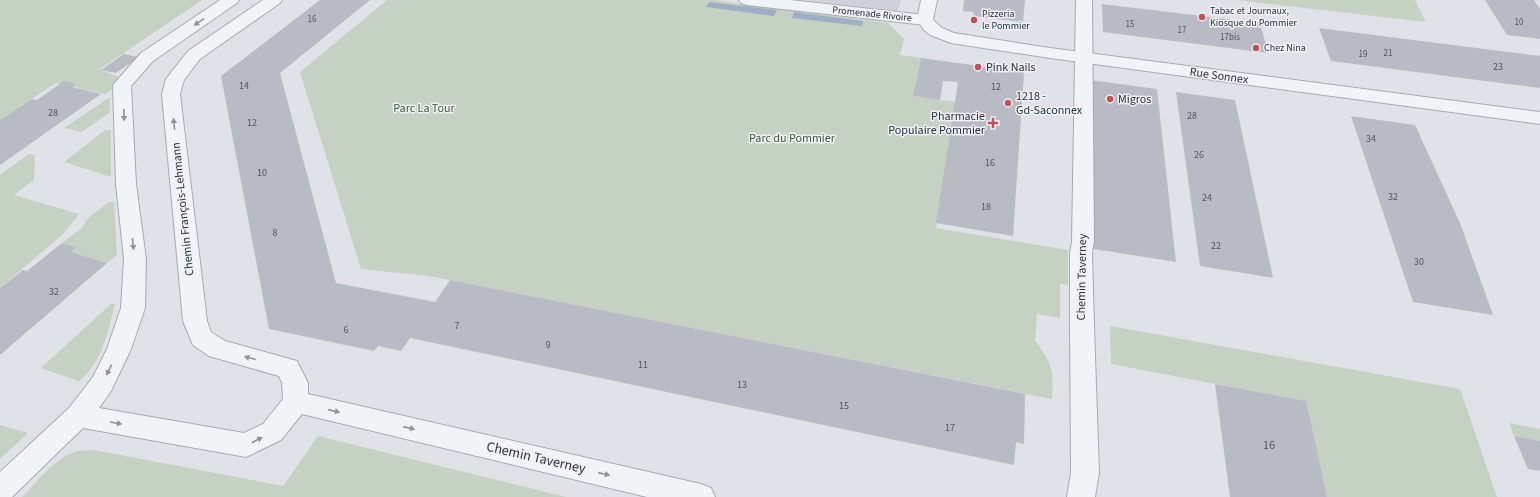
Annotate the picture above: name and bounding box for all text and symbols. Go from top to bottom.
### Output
street label: Promenade Rivoire [832,3,912,25]
place label: Tabac et Journaux, Kiosque du Pommier [1210,4,1298,30]
place label: Pizzeria le Pommier [982,7,1030,33]
marker: Tabac et Journaux, Kiosque du Pommier [1197,12,1207,22]
house number: 16 [308,13,317,26]
marker: Pizzeria le Pommier [969,15,979,25]
house number: 10 [1515,16,1524,29]
one-way arrow [194,18,204,26]
house number: 15 [1126,18,1135,31]
house number: 17 [1178,24,1187,37]
house number: 17bis [1220,31,1240,44]
place label: Chez Nina [1264,41,1306,55]
marker: Chez Nina [1251,43,1261,53]
house number: 21 [1384,47,1392,60]
house number: 19 [1359,48,1368,61]
place label: Pink Nails [986,59,1036,76]
house number: 23 [1493,60,1503,74]
marker: Pink Nails [973,62,983,72]
street label: Rue Sonnex [1189,63,1250,89]
house number: 14 [239,79,249,93]
house number: 12 [991,80,1001,94]
place label: 1218 - Gd-Saconnex [1016,88,1083,119]
place label: Migros [1118,91,1151,108]
marker: Migros [1105,94,1115,104]
marker: 1218 - Gd-Saconnex [1003,98,1013,108]
park label: Parc La Tour [393,100,456,117]
house number: 28 [48,106,58,120]
place label: Pharmacie Populaire Pommier [888,108,986,139]
one-way arrow [121,109,127,122]
house number: 28 [1187,109,1197,123]
house number: 12 [247,116,257,130]
one-way arrow [171,118,177,130]
marker: Pharmacie Populaire Pommier [988,118,998,128]
park label: Parc du Pommier [749,130,836,147]
house number: 34 [1366,132,1376,146]
street label: Chemin François-Lehmann [168,141,198,277]
house number: 26 [1194,148,1204,162]
house number: 16 [985,156,995,170]
house number: 10 [257,166,267,180]
house number: 32 [1388,190,1398,204]
house number: 24 [1202,191,1212,205]
house number: 18 [981,200,991,214]
house number: 8 [273,226,278,240]
street label: Chemin Taverney [1073,233,1091,320]
one-way arrow [130,238,136,250]
house number: 22 [1211,239,1221,253]
house number: 30 [1414,255,1424,269]
house number: 32 [49,285,59,299]
house number: 7 [455,319,460,333]
house number: 6 [344,323,349,337]
house number: 9 [546,338,551,352]
one-way arrow [244,355,256,361]
house number: 11 [638,358,648,372]
one-way arrow [106,364,112,375]
house number: 13 [737,378,747,392]
house number: 15 [839,399,849,413]
one-way arrow [328,408,340,414]
one-way arrow [110,420,122,426]
house number: 17 [945,421,955,435]
one-way arrow [403,426,415,432]
one-way arrow [251,437,262,443]
street label: Chemin Taverney [484,437,588,479]
house number: 16 [1263,437,1275,454]
one-way arrow [597,472,610,478]

